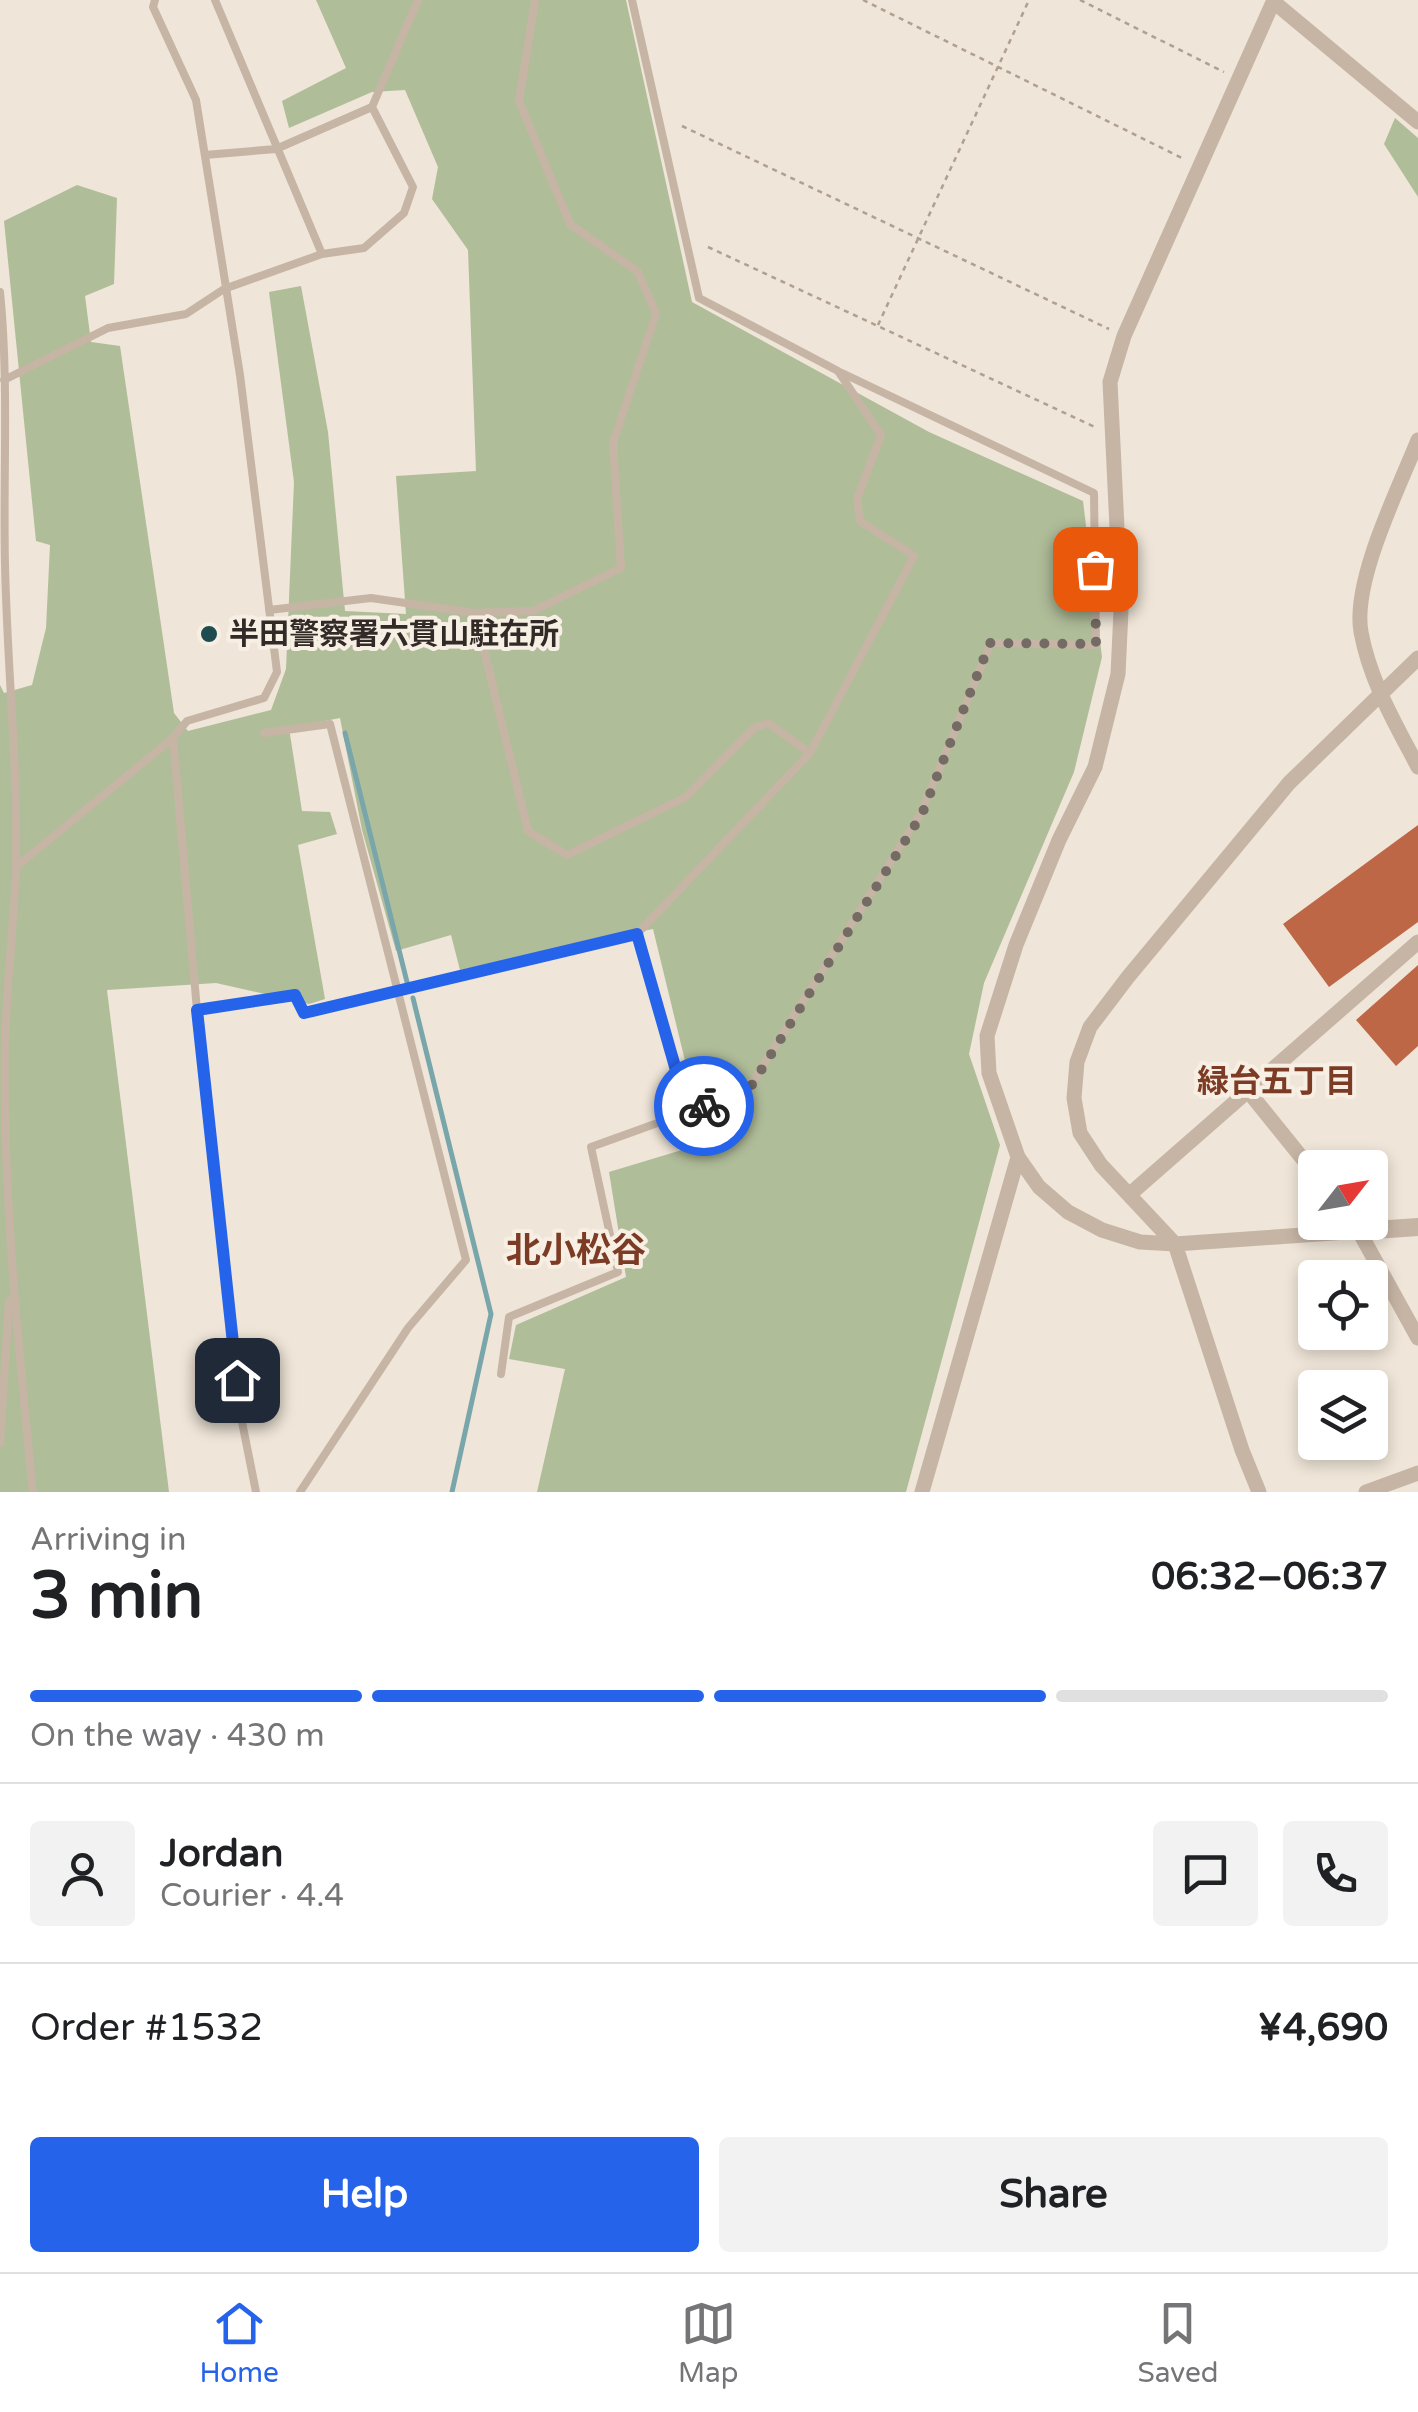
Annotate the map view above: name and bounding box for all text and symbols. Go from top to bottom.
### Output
pin [1053,527,1138,612]
icon: bag [1068,542,1123,597]
place label: 半田警察署六貫山駐在所 [229,616,559,653]
marker: 半田警察署六貫山駐在所 [198,623,220,645]
courier [654,1056,754,1156]
district label: 緑台五丁目 [1197,1063,1357,1101]
icon: bike [677,1079,732,1134]
north arrow [1298,1150,1388,1240]
map controls [1298,1150,1388,1460]
district label: 北小松谷 [506,1230,646,1272]
button: locate [1298,1260,1388,1350]
pin [195,1338,280,1423]
icon: home [210,1353,265,1408]
button: layers [1298,1370,1388,1460]
text: Arriving in [30,1521,187,1559]
text: 06:32–06:37 [1151,1554,1388,1600]
text: 3 min [30,1557,203,1636]
text: On the way · 430 m [30,1717,325,1755]
button: person [30,1821,135,1926]
button: chat [1153,1821,1258,1926]
button: phone [1283,1821,1388,1926]
text: Jordan [160,1831,283,1877]
text: Courier · 4.4 [160,1877,344,1915]
text: Order #1532 [30,2005,263,2051]
text: ¥4,690 [1258,2005,1388,2051]
button: Help [30,2137,699,2252]
button: Share [719,2137,1388,2252]
tab: Home [200,2296,279,2390]
tab: Map [678,2296,738,2390]
tab: Saved [1138,2296,1218,2390]

